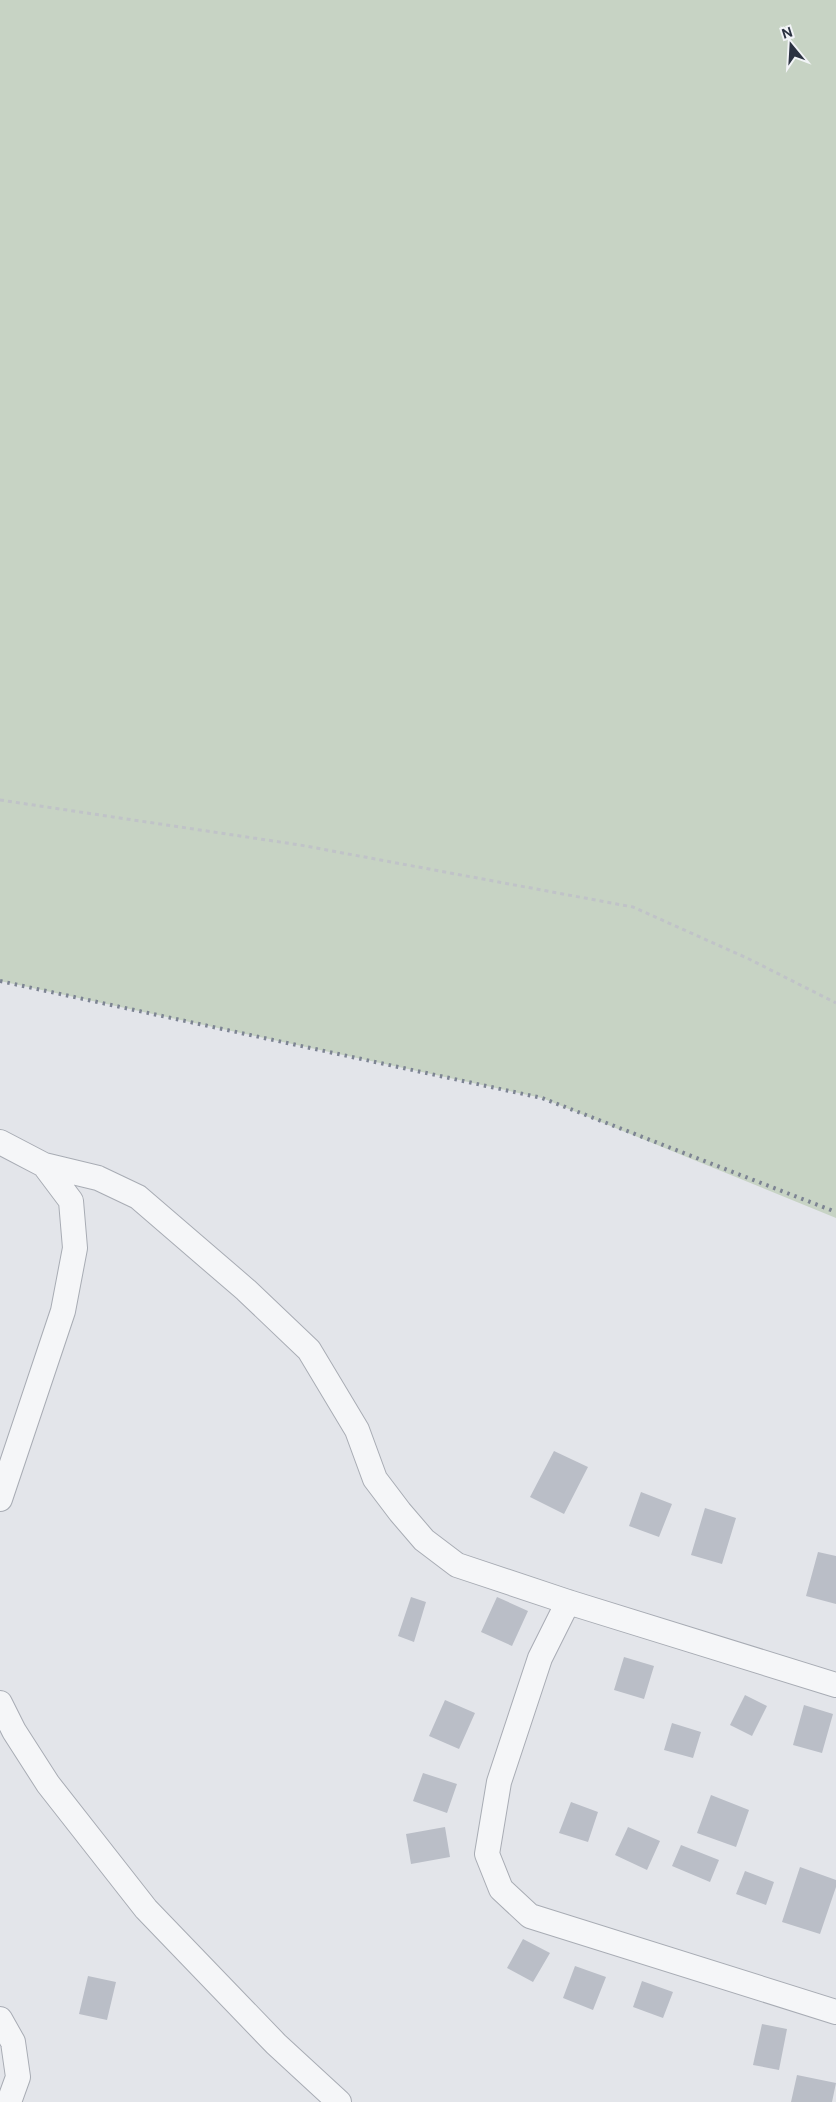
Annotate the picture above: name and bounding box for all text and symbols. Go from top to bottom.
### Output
north arrow [766,20,816,70]
text: N [779,22,795,43]

